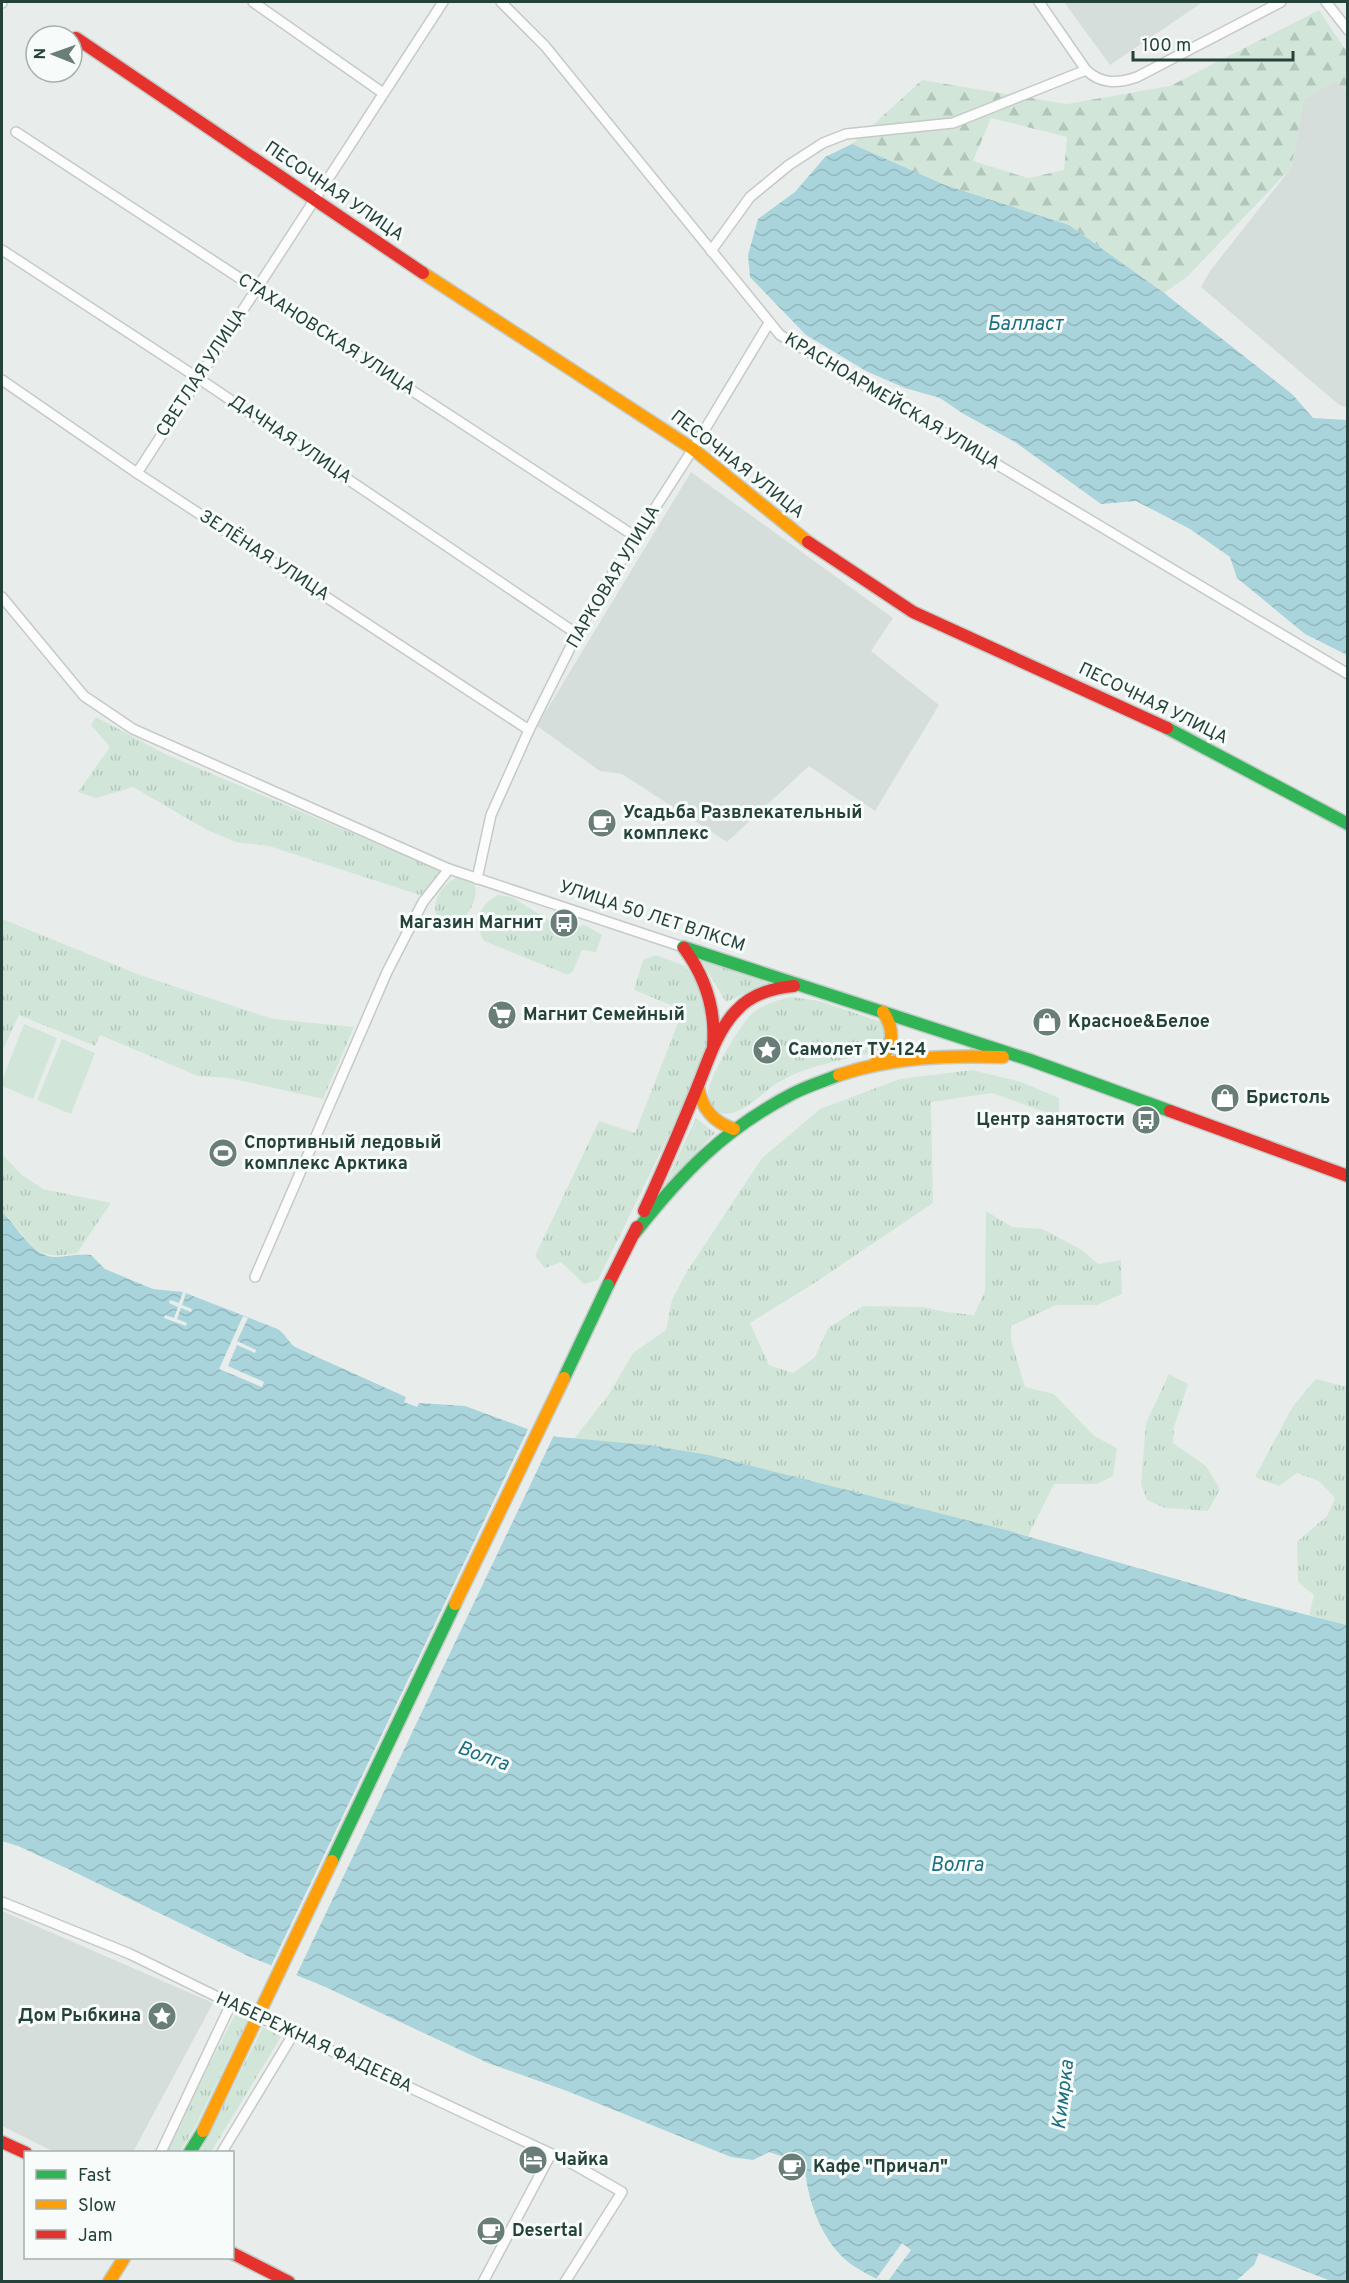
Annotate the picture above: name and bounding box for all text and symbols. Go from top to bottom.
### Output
north arrow [24,24,84,84]
scale bar [1133,24,1294,62]
text: 100 m [1142,35,1191,58]
text: N [31,48,51,60]
street label: ПЕСОЧНАЯ УЛИЦА [260,137,408,247]
street label: СТАХАНОВСКАЯ УЛИЦА [233,269,419,401]
street label: СВЕТЛАЯ УЛИЦА [152,304,252,442]
water label: Балласт [987,312,1065,338]
street label: КРАСНОАРМЕЙСКАЯ УЛИЦА [780,327,1005,476]
street label: ДАЧНАЯ УЛИЦА [224,390,356,490]
street label: ПЕСОЧНАЯ УЛИЦА [666,406,808,524]
street label: ПАРКОВАЯ УЛИЦА [562,501,666,653]
street label: ЗЕЛЁНАЯ УЛИЦА [195,504,335,607]
street label: ПЕСОЧНАЯ УЛИЦА [1074,658,1232,750]
place label: Усадьба Развлекательный комплекс [623,802,863,846]
cafe icon: Усадьба Развлекательный комплекс [586,807,618,839]
street label: УЛИЦА 50 ЛЕТ ВЛКСМ [556,876,748,958]
bus stop icon: Магазин Магнит [548,907,580,939]
place label: Магазин Магнит [399,912,543,935]
supermarket icon: Магнит Семейный [486,999,518,1031]
place label: Магнит Семейный [523,1004,685,1027]
shop icon: Красное&Белое [1031,1006,1063,1038]
place label: Красное&Белое [1068,1011,1210,1034]
place icon: Самолет ТУ-124 [751,1034,783,1066]
place label: Самолет ТУ-124 [788,1039,926,1062]
shop icon: Бристоль [1209,1082,1241,1114]
place label: Бристоль [1246,1087,1330,1110]
bus stop icon: Центр занятости [1130,1104,1162,1136]
place label: Центр занятости [976,1109,1125,1132]
place label: Спортивный ледовый комплекс Арктика [244,1132,441,1176]
sports icon: Спортивный ледовый комплекс Арктика [207,1137,239,1169]
water label: Волга [454,1736,513,1779]
water label: Волга [930,1853,984,1879]
street label: НАБЕРЕЖНАЯ ФАДЕЕВА [212,1987,416,2099]
place icon: Дом Рыбкина [146,2000,178,2032]
place label: Дом Рыбкина [18,2005,141,2028]
water label: Кимрка [1047,2058,1081,2131]
hotel icon: Чайка [517,2144,549,2176]
place label: Чайка [554,2149,609,2172]
legend [24,2151,234,2259]
cafe icon: Кафе "Причал" [776,2151,808,2183]
place label: Кафе "Причал" [813,2156,948,2179]
text: Fast [78,2165,111,2188]
text: Slow [78,2195,116,2218]
cafe icon: Desertal [475,2215,507,2247]
place label: Desertal [512,2220,583,2243]
text: Jam [78,2225,113,2248]

